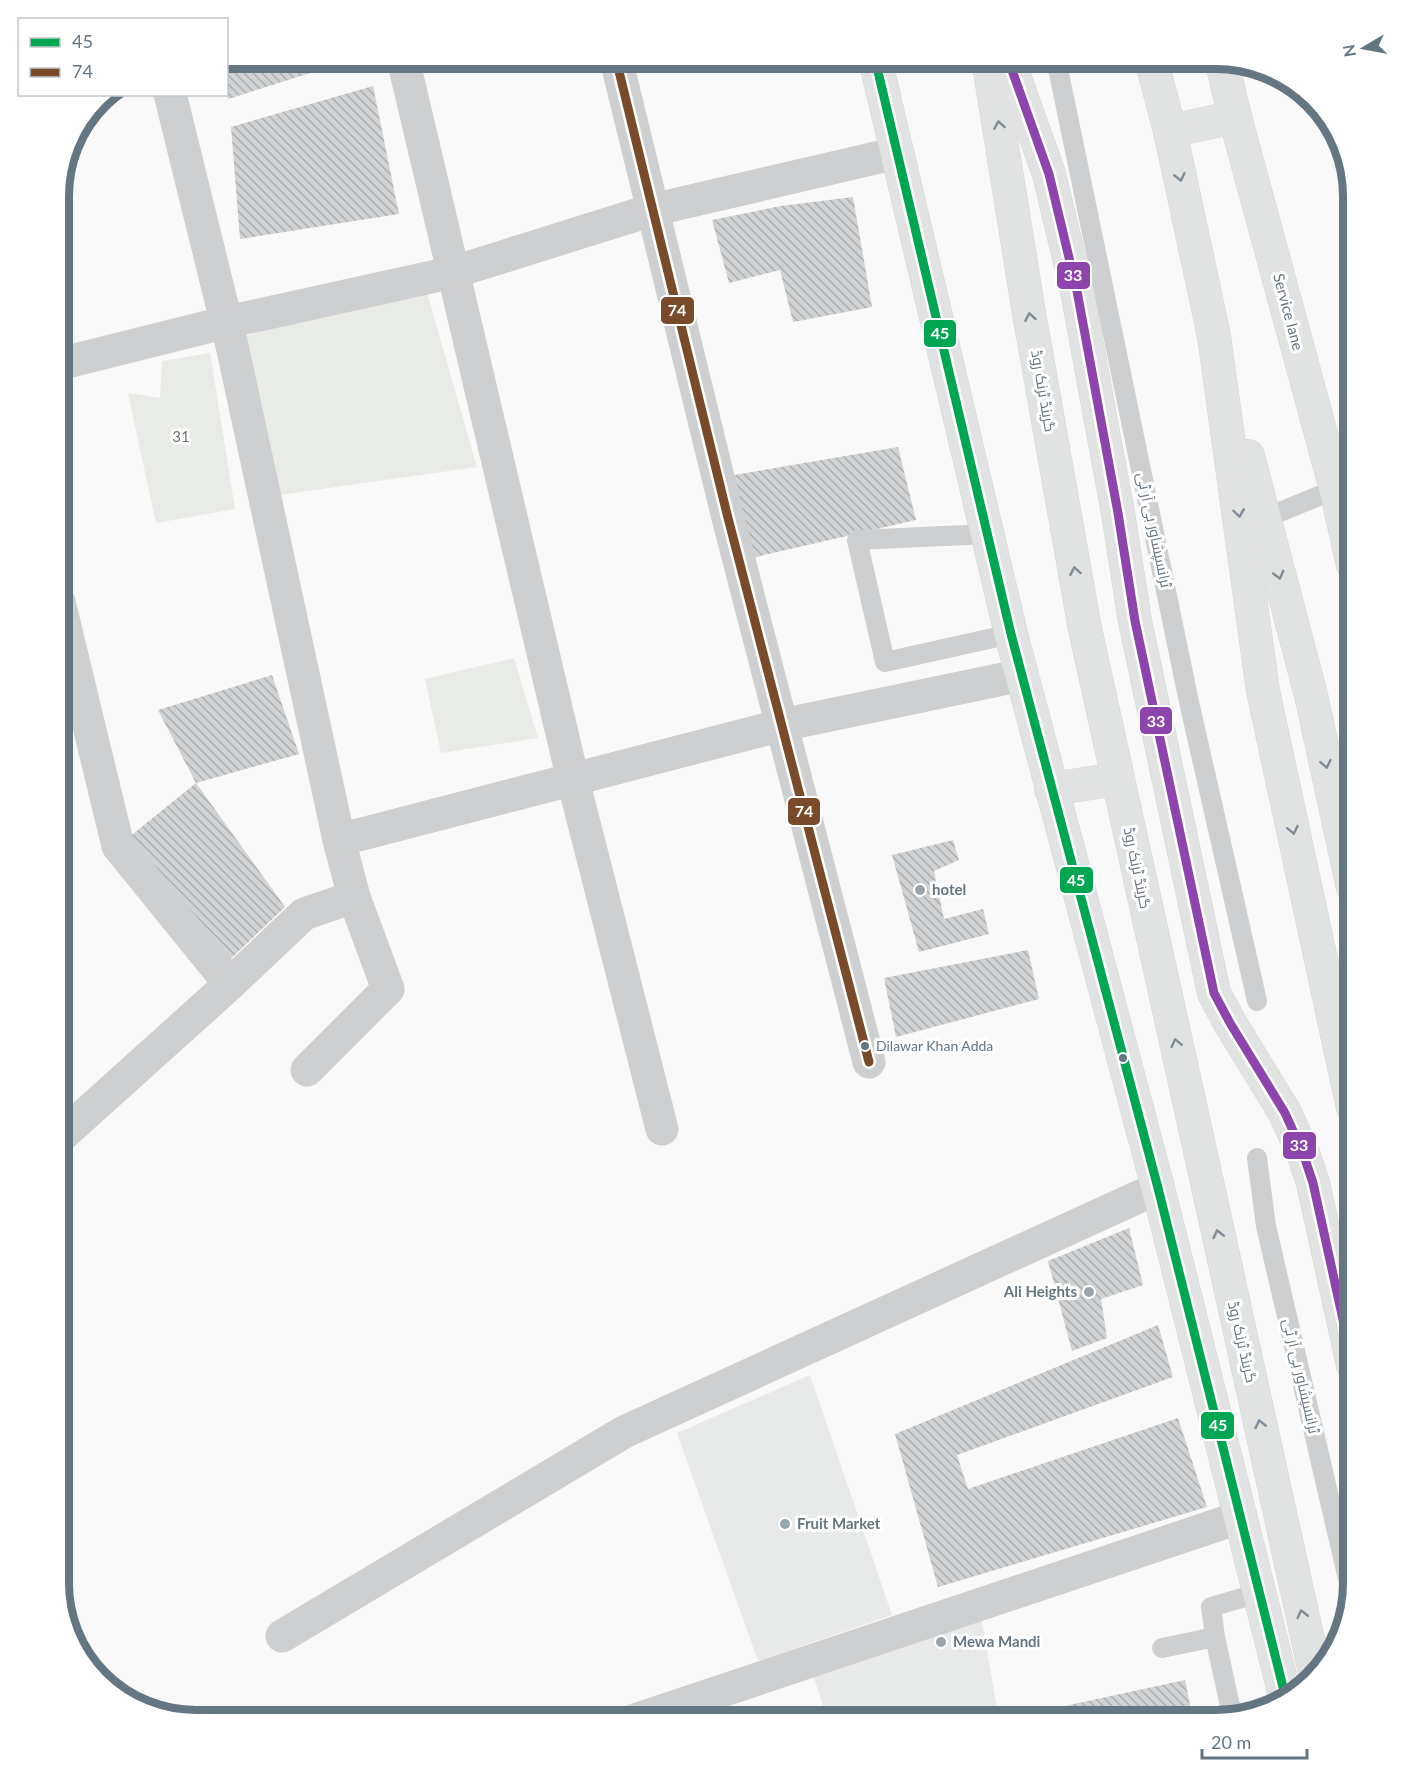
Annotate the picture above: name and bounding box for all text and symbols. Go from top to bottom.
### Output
legend [18,18,228,96]
north arrow [1334,18,1394,78]
text: 45 [72,30,93,52]
text: N [1338,43,1359,58]
text: 74 [72,60,93,82]
one-way arrow [993,120,1005,130]
one-way arrow [1173,172,1186,182]
line badge: 33 [1056,261,1091,290]
text: 33 [1064,265,1082,284]
street label: Service lane [1270,271,1308,352]
line badge: 74 [660,296,695,325]
text: 74 [668,300,686,319]
one-way arrow [1025,313,1037,322]
line badge: 45 [923,319,957,348]
text: 45 [931,323,949,342]
street label: گرینڈ ٹرنک روڈ [1027,348,1060,433]
park label: 31 [172,427,190,445]
street label: ٹرانسپشاور بی آر ٹی [1132,471,1176,589]
one-way arrow [1232,509,1244,518]
one-way arrow [1069,567,1082,577]
one-way arrow [1271,569,1284,579]
line badge: 33 [1139,706,1173,735]
text: 33 [1147,711,1165,730]
one-way arrow [1319,758,1332,768]
line badge: 74 [787,797,821,826]
text: 74 [795,801,813,820]
street label: گرینڈ ٹرنک روڈ [1120,825,1155,910]
one-way arrow [1286,825,1299,835]
line badge: 45 [1059,866,1094,894]
text: 45 [1067,870,1085,889]
place label: hotel [932,880,966,898]
marker: hotel [913,883,927,897]
place label: Dilawar Khan Adda [876,1037,993,1054]
one-way arrow [1170,1039,1183,1049]
marker: Dilawar Khan Adda [859,1040,871,1052]
unlabelled marker [1117,1052,1129,1064]
line badge: 33 [1282,1131,1317,1160]
text: 33 [1290,1135,1308,1154]
one-way arrow [1212,1229,1225,1239]
place label: Ali Heights [1003,1282,1077,1300]
marker: Ali Heights [1082,1285,1096,1299]
street label: گرینڈ ٹرنک روڈ [1224,1299,1261,1384]
street label: ٹرانسپشاور بی آر ٹی [1278,1317,1324,1435]
line badge: 45 [1200,1411,1235,1440]
text: 45 [1209,1415,1227,1434]
one-way arrow [1254,1419,1267,1429]
place label: Fruit Market [797,1514,881,1532]
marker: Fruit Market [778,1517,792,1531]
one-way arrow [1296,1610,1309,1620]
place label: Mewa Mandi [953,1632,1041,1650]
marker: Mewa Mandi [934,1635,948,1649]
scale bar [1202,1722,1307,1760]
text: 20 m [1211,1731,1251,1753]

